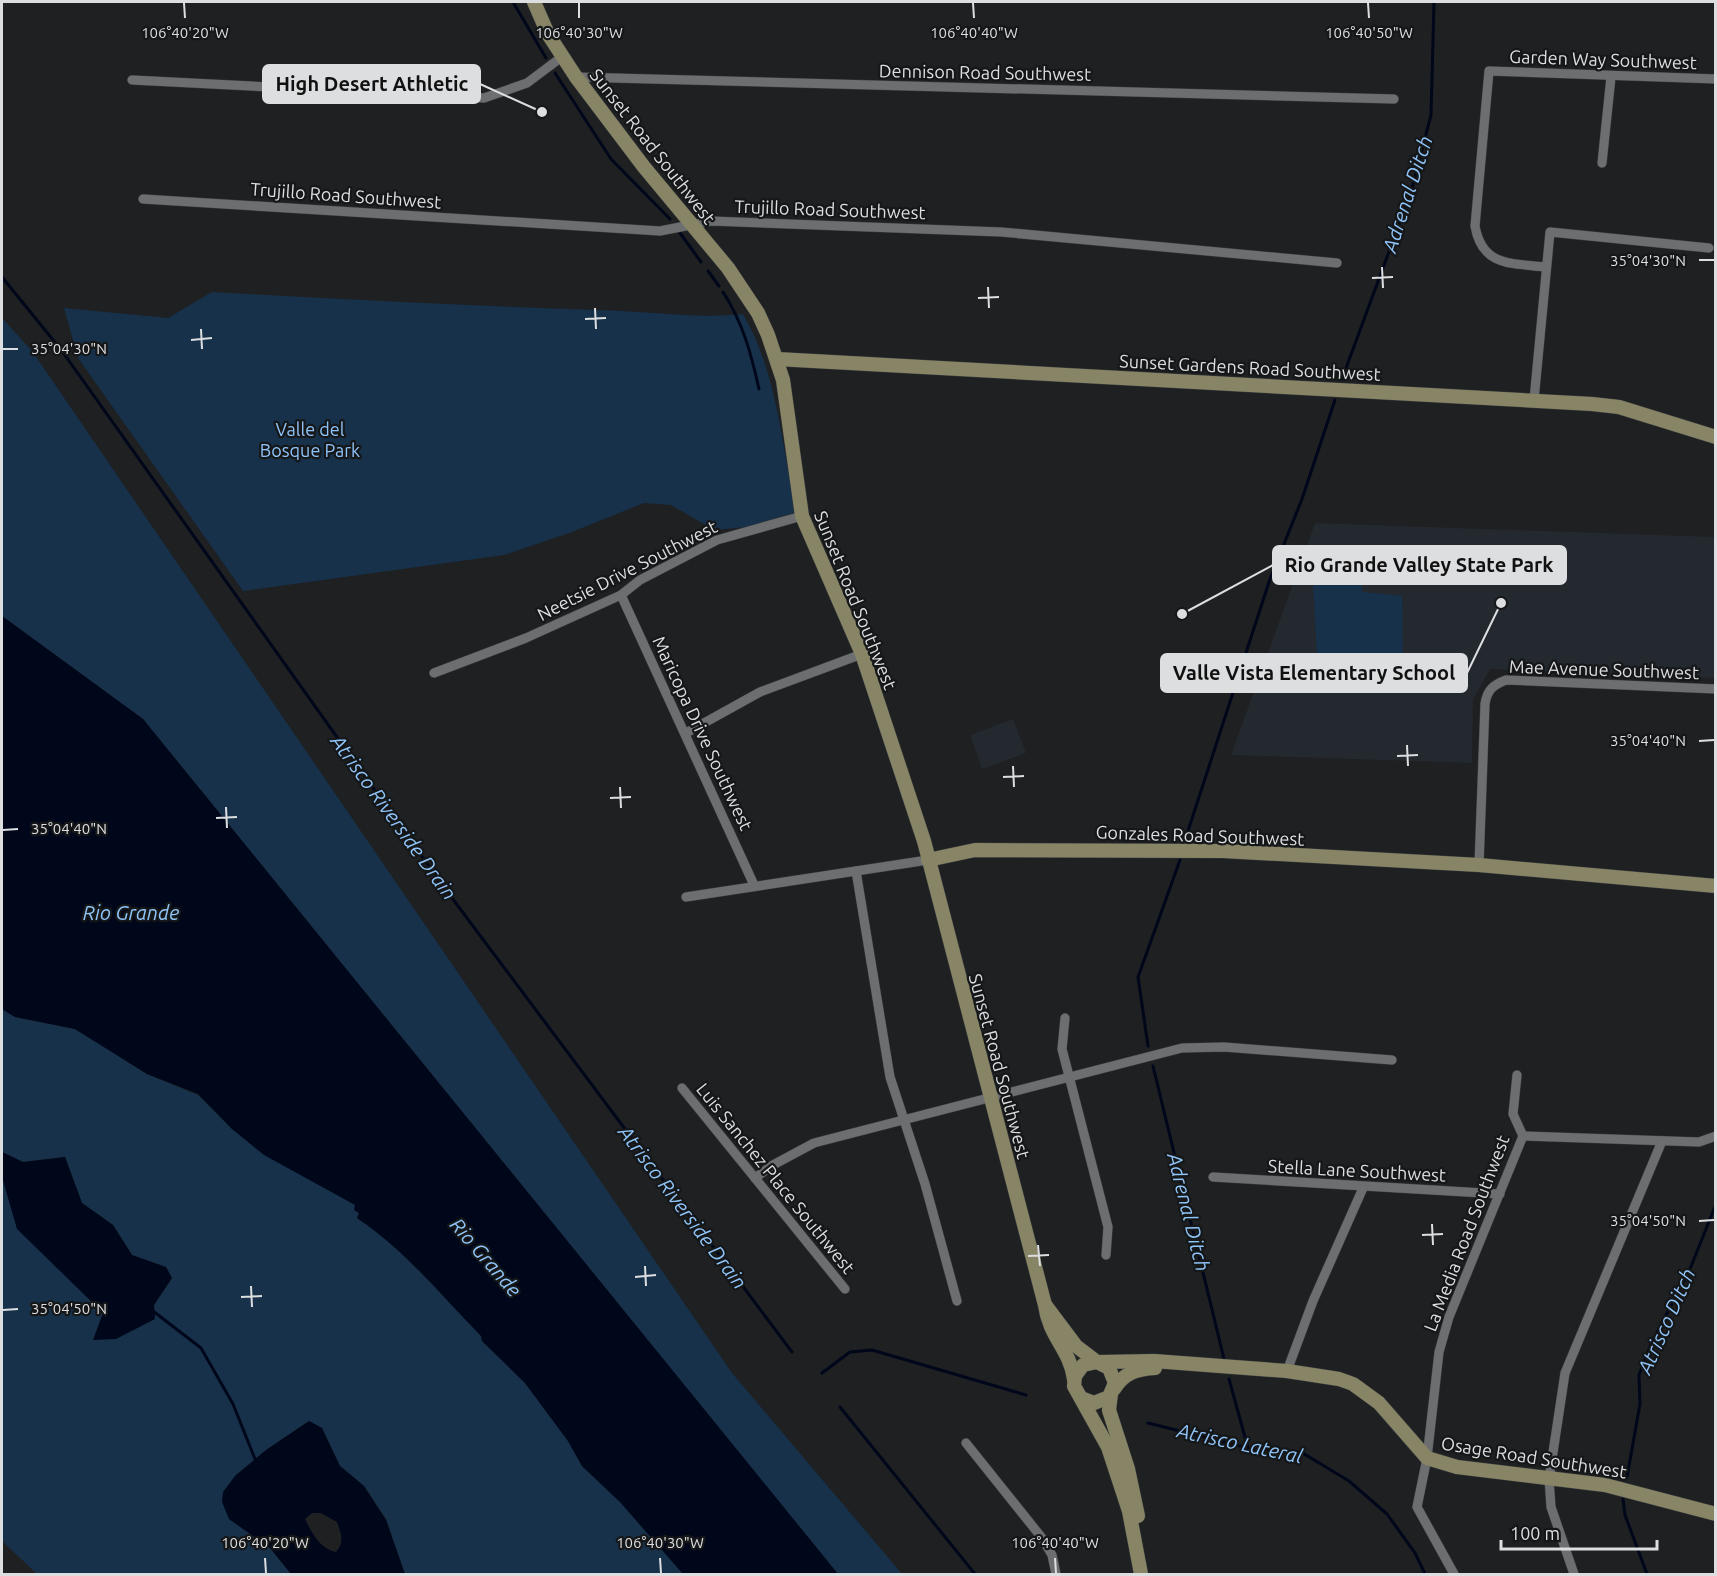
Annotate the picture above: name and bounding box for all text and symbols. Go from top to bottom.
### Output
text: 106°40'20"W [141,24,229,41]
text: 106°40'30"W [535,24,623,41]
text: 106°40'40"W [930,24,1018,41]
text: 106°40'50"W [1325,24,1413,41]
street label: Garden Way Southwest [1509,46,1697,72]
street label: Dennison Road Southwest [879,60,1091,84]
callout: High Desert Athletic [263,65,480,103]
street label: Sunset Road Southwest [586,65,720,227]
text: High Desert Athletic [276,72,469,95]
water label: Adrenal Ditch [1377,133,1437,256]
street label: Trujillo Road Southwest [250,178,442,212]
street label: Trujillo Road Southwest [734,196,926,222]
text: 35°04'30"N [1610,252,1686,269]
text: 35°04'30"N [31,340,107,357]
street label: Sunset Gardens Road Southwest [1119,350,1381,384]
park label: Valle del Bosque Park [260,419,360,460]
street label: Sunset Road Southwest [811,508,901,692]
street label: Neetsie Drive Southwest [534,516,720,624]
callout: Rio Grande Valley State Park [1273,546,1566,584]
text: Rio Grande Valley State Park [1284,553,1554,576]
street label: Maricopa Drive Southwest [649,633,757,833]
callout: Valle Vista Elementary School [1161,654,1467,692]
street label: Mae Avenue Southwest [1509,656,1699,682]
text: Valle Vista Elementary School [1173,661,1455,684]
water label: Atrisco Riverside Drain [326,729,462,904]
text: 35°04'40"N [1610,732,1686,749]
text: 35°04'40"N [31,820,107,837]
street label: Gonzales Road Southwest [1095,821,1305,849]
water label: Rio Grande [83,901,179,924]
street label: Sunset Road Southwest [966,971,1034,1161]
street label: Luis Sanchez Place Southwest [693,1079,859,1277]
water label: Atrisco Riverside Drain [614,1120,752,1293]
street label: La Media Road Southwest [1419,1132,1513,1334]
water label: Adrenal Ditch [1163,1149,1215,1274]
street label: Stella Lane Southwest [1267,1155,1447,1185]
text: 35°04'50"N [1610,1212,1686,1229]
water label: Rio Grande [446,1213,526,1301]
water label: Atrisco Ditch [1632,1265,1700,1378]
text: 35°04'50"N [31,1300,107,1317]
water label: Atrisco Lateral [1174,1418,1305,1468]
street label: Osage Road Southwest [1440,1432,1628,1482]
scale bar [1501,1513,1657,1551]
text: 100 m [1510,1523,1560,1543]
text: 106°40'20"W [221,1534,309,1551]
text: 106°40'30"W [616,1534,704,1551]
text: 106°40'40"W [1011,1534,1099,1551]

